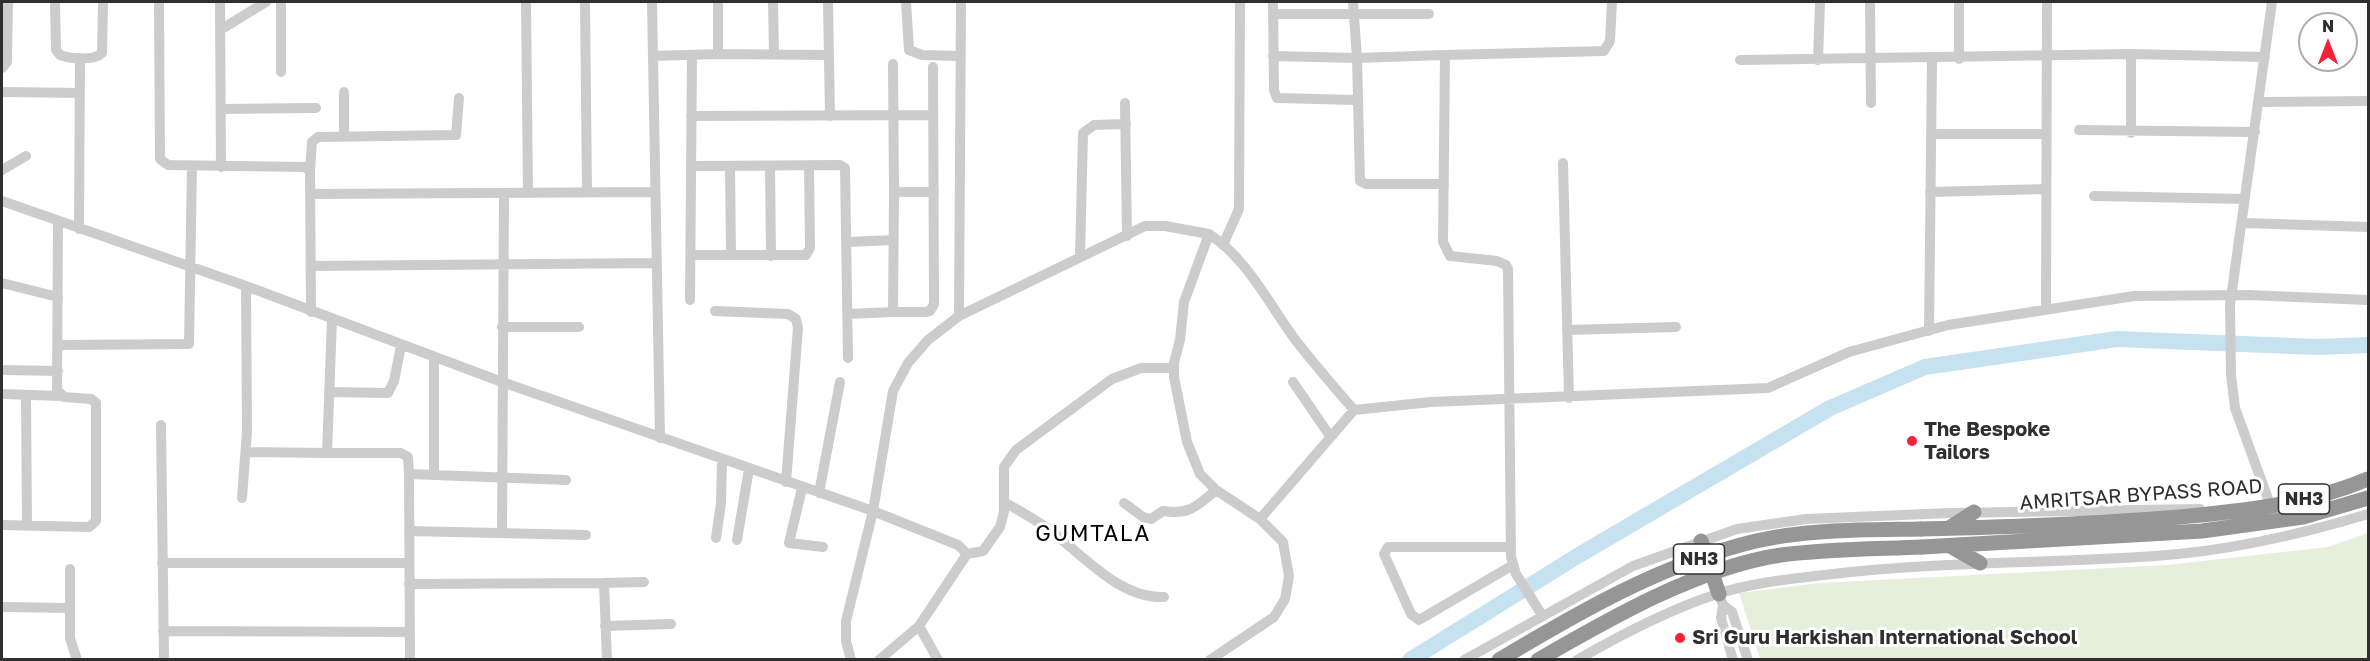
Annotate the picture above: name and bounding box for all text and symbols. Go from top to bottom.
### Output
north arrow [2298,12,2358,72]
text: N [2322,16,2334,36]
place label: The Bespoke Tailors [1924,418,2050,465]
marker: The Bespoke Tailors [1905,434,1919,448]
street label: AMRITSAR BYPASS ROAD [2019,475,2263,515]
road number: NH3 [2278,484,2330,514]
district label: GUMTALA [1035,521,1151,547]
road number: NH3 [1674,544,1724,574]
place label: Sri Guru Harkishan International School [1692,626,2077,650]
marker: Sri Guru Harkishan International School [1673,631,1687,645]

